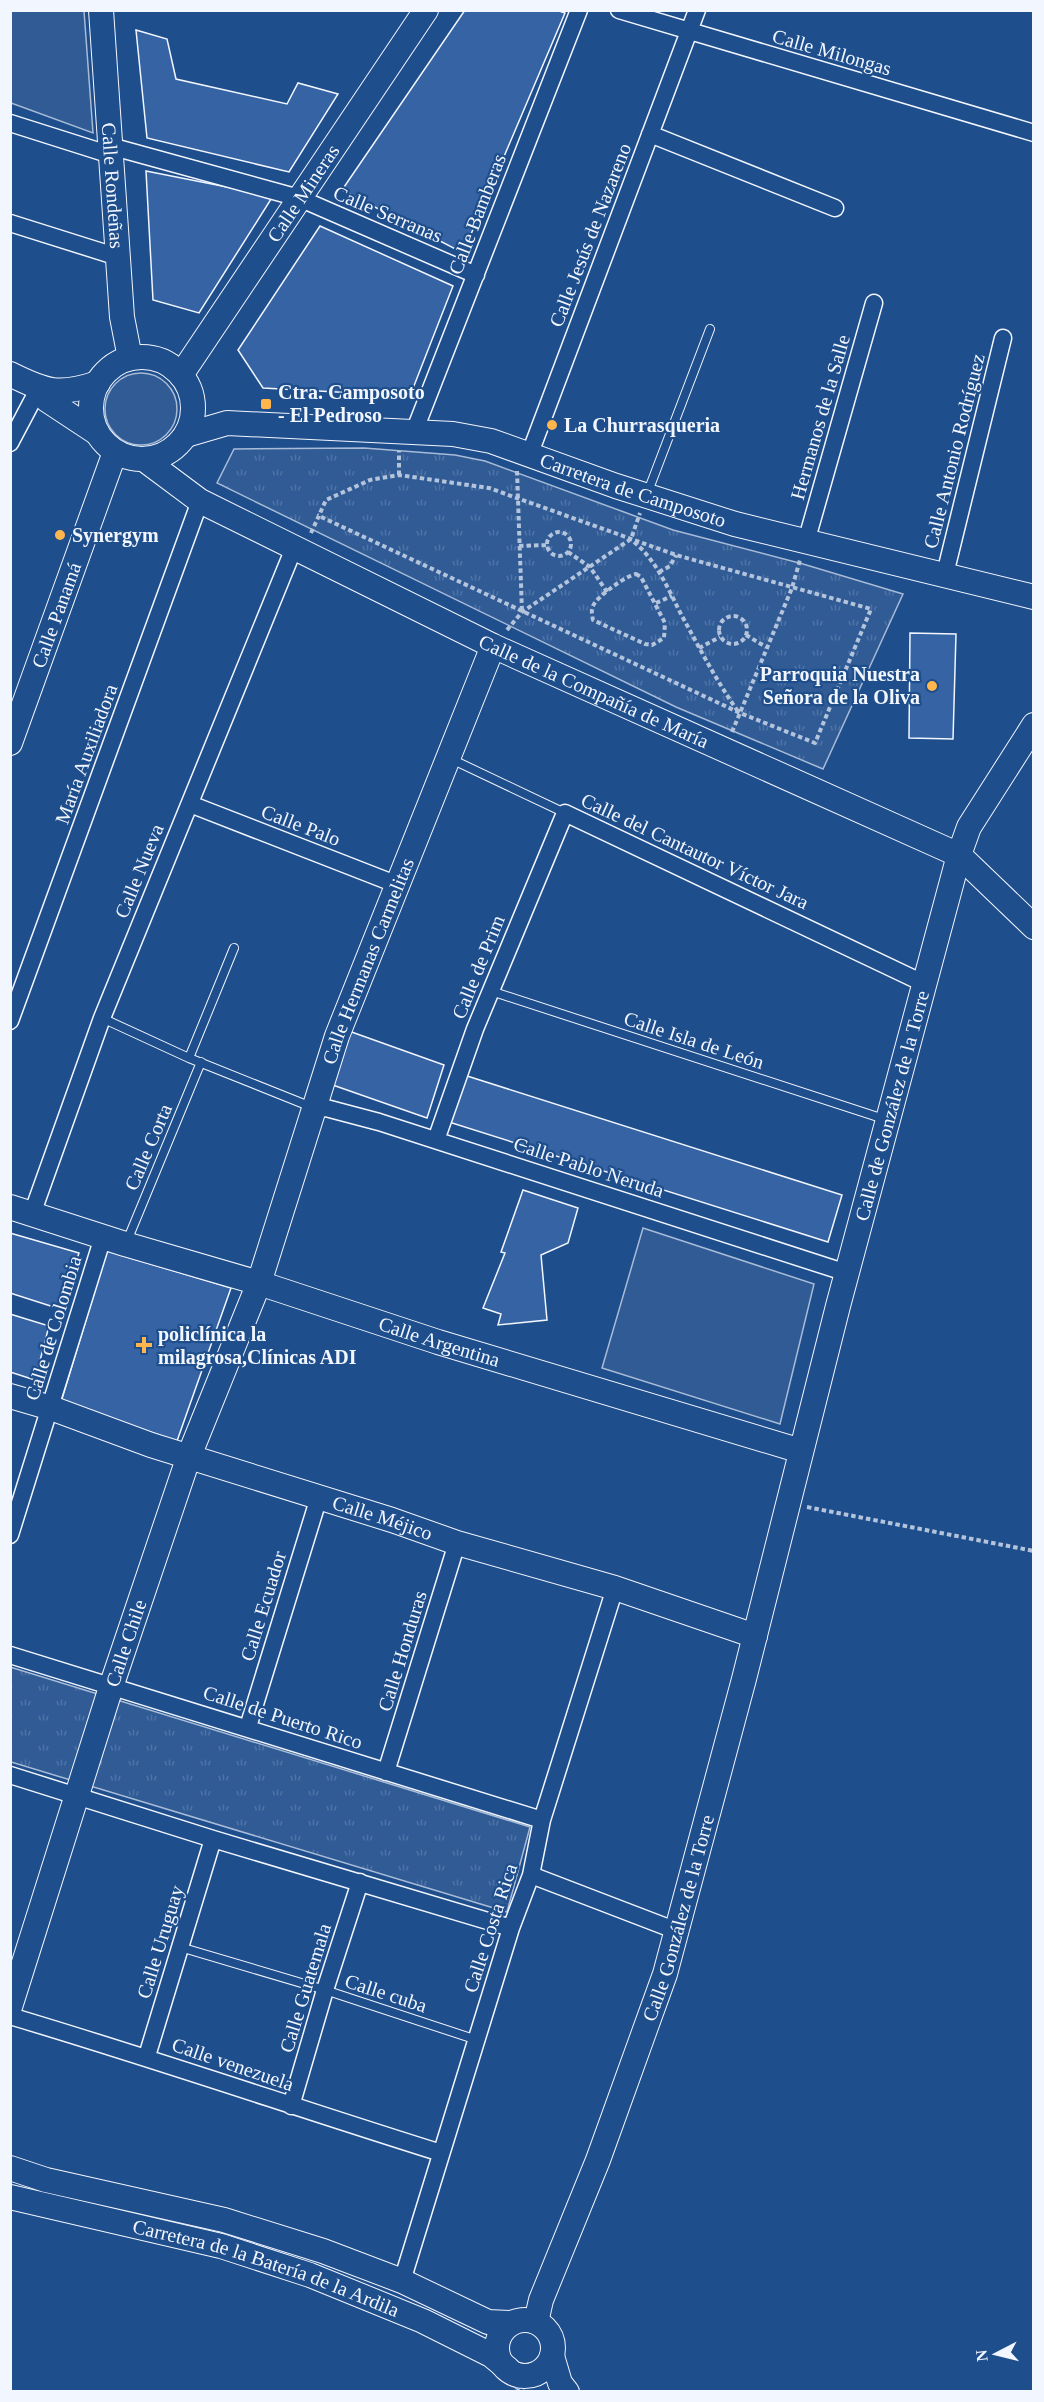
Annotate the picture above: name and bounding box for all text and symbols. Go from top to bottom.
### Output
street label: Calle Milongas [770,25,894,81]
street label: Calle Rondeñas [98,122,128,249]
street label: Calle Mineras [262,140,344,246]
street label: Calle Jesús de Nazareno [545,140,635,330]
street label: Calle Bamberas [444,150,510,277]
street label: Calle Serranas [330,181,446,247]
street label: Hermanos de la Salle [786,332,854,502]
street label: Calle Antonio Rodríguez [919,351,990,551]
place label: Ctra. Camposoto - El Pedroso [278,381,425,426]
marker: Ctra. Camposoto - El Pedroso [259,397,273,411]
place label: La Churrasqueria [564,414,720,437]
marker: La Churrasqueria [545,418,559,432]
street label: Carretera de Camposoto [537,449,729,531]
place label: Synergym [72,524,159,547]
marker: Synergym [53,528,67,542]
street label: Calle Panamá [27,559,85,671]
street label: Calle de la Compañía de María [475,630,712,752]
place label: Parroquia Nuestra Señora de la Oliva [760,663,920,708]
marker: Parroquia Nuestra Señora de la Oliva [925,679,939,693]
street label: María Auxiliadora [50,681,122,827]
street label: Calle del Cantautor Víctor Jara [578,789,812,914]
street label: Calle Palo [258,800,344,850]
street label: Calle Nueva [110,821,168,921]
street label: Calle Hermanas Carmelitas [318,854,418,1067]
street label: Calle de Prim [447,911,509,1022]
street label: Calle de González de la Torre [850,988,933,1223]
street label: Calle Isla de León [621,1007,767,1073]
street label: Calle Corta [120,1100,176,1193]
street label: Calle Pablo Neruda [511,1132,667,1202]
street label: Calle de Colombia [21,1253,85,1403]
street label: Calle Argentina [376,1312,503,1371]
place label: policlínica la milagrosa,Clínicas ADI [158,1323,357,1369]
marker: policlínica la milagrosa,Clínicas ADI [135,1336,153,1354]
street label: Calle Méjico [330,1491,435,1544]
street label: Calle Ecuador [236,1548,290,1664]
street label: Calle Honduras [373,1588,431,1714]
street label: Calle Chile [101,1596,151,1689]
street label: Calle de Puerto Rico [201,1681,365,1753]
street label: Calle González de la Torre [638,1812,718,2024]
street label: Calle Costa Rica [459,1861,521,1995]
street label: Calle Uruguay [132,1883,189,2002]
street label: Calle Guatemala [275,1921,335,2055]
street label: Calle cuba [342,1969,430,2017]
street label: Calle venezuela [169,2033,297,2095]
street label: Carretera de la Batería de la Ardila [131,2215,403,2321]
north arrow [966,2324,1026,2384]
text: N [972,2349,991,2363]

